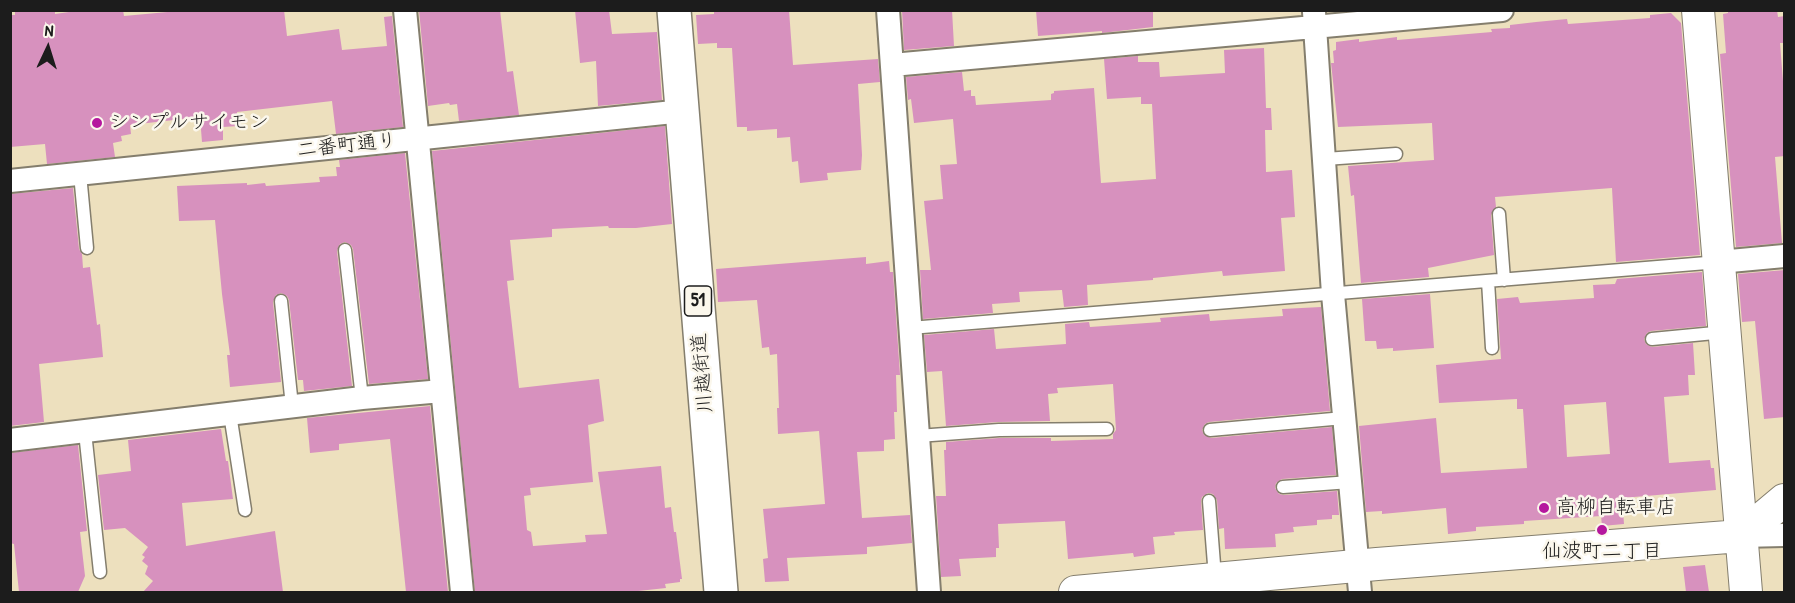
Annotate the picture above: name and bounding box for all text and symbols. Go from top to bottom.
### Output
north arrow [18,18,78,78]
text: N [44,19,54,41]
place label: シンプルサイモン [109,111,269,135]
marker: シンプルサイモン [90,116,104,130]
street label: 二番町通り [296,129,398,163]
road number: 51 [684,286,712,316]
street label: 川越街道 [688,332,718,414]
place label: 高柳自転車店 [1556,496,1676,520]
marker: 高柳自転車店 [1537,501,1551,515]
marker: 仙波町二丁目 [1595,523,1609,537]
place label: 仙波町二丁目 [1542,540,1662,564]

